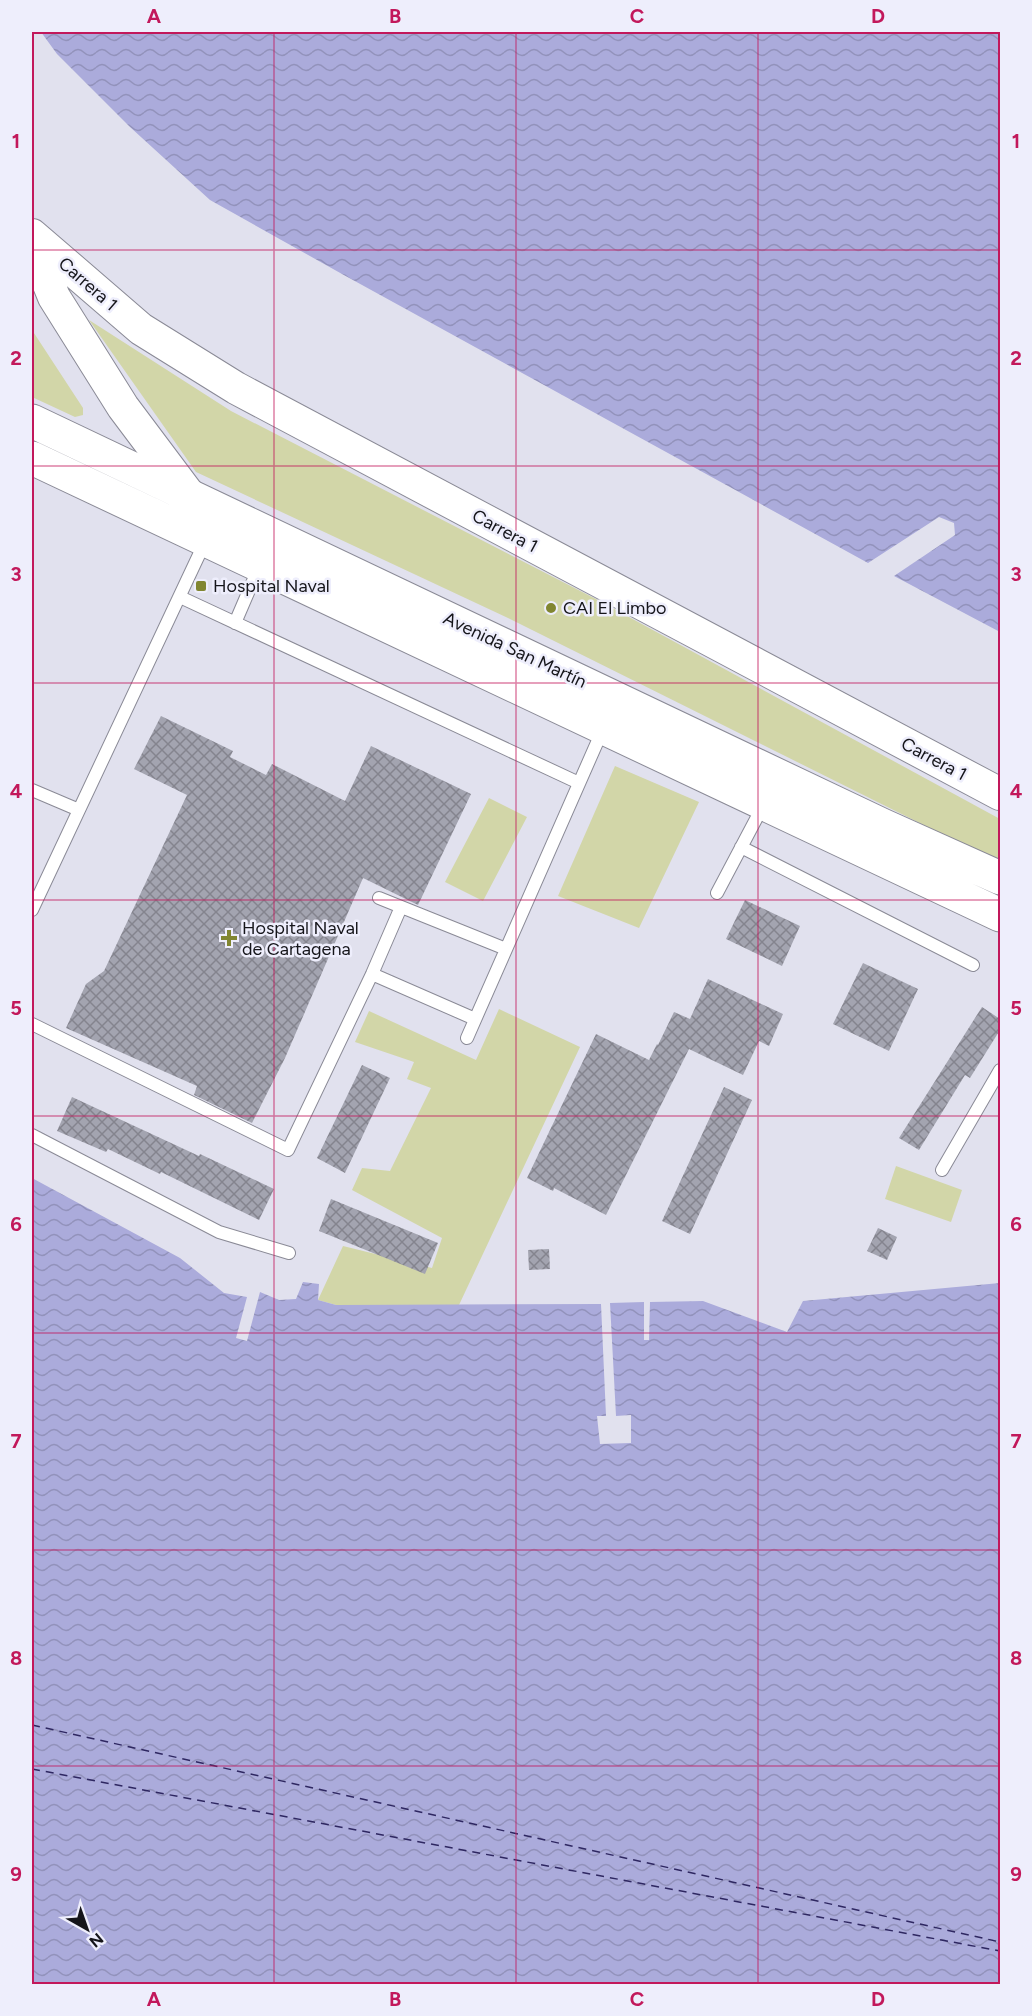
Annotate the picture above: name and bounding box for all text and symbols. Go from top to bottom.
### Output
text: A [147,4,162,28]
text: B [389,4,401,28]
text: C [630,4,644,28]
text: D [871,4,885,28]
text: 1 [12,129,20,153]
text: 1 [1012,129,1020,153]
street label: Carrera 1 [54,252,122,316]
text: 2 [10,346,22,370]
text: 2 [1010,346,1022,370]
street label: Carrera 1 [468,505,542,557]
text: 3 [10,562,22,586]
text: 3 [1010,562,1022,586]
place label: Hospital Naval [213,575,330,597]
marker: Hospital Naval [194,579,208,593]
place label: CAI El Limbo [563,597,666,619]
marker: CAI El Limbo [544,601,558,615]
street label: Avenida San Martín [440,607,590,693]
street label: Carrera 1 [897,733,971,785]
text: 4 [10,779,23,803]
text: 4 [1010,779,1023,803]
place label: Hospital Naval de Cartagena [242,917,359,960]
marker: Hospital Naval de Cartagena [220,929,238,947]
text: 5 [10,996,22,1020]
text: 5 [1010,996,1022,1020]
text: 6 [10,1212,22,1236]
text: 6 [1010,1212,1022,1236]
text: 7 [10,1429,22,1453]
text: 7 [1010,1429,1022,1453]
text: 8 [10,1646,22,1670]
text: 8 [1010,1646,1022,1670]
text: 9 [10,1862,22,1886]
text: 9 [1010,1862,1022,1886]
north arrow [57,1899,117,1959]
text: N [85,1929,107,1951]
text: A [147,1987,162,2011]
text: B [389,1987,401,2011]
text: C [630,1987,644,2011]
text: D [871,1987,885,2011]

